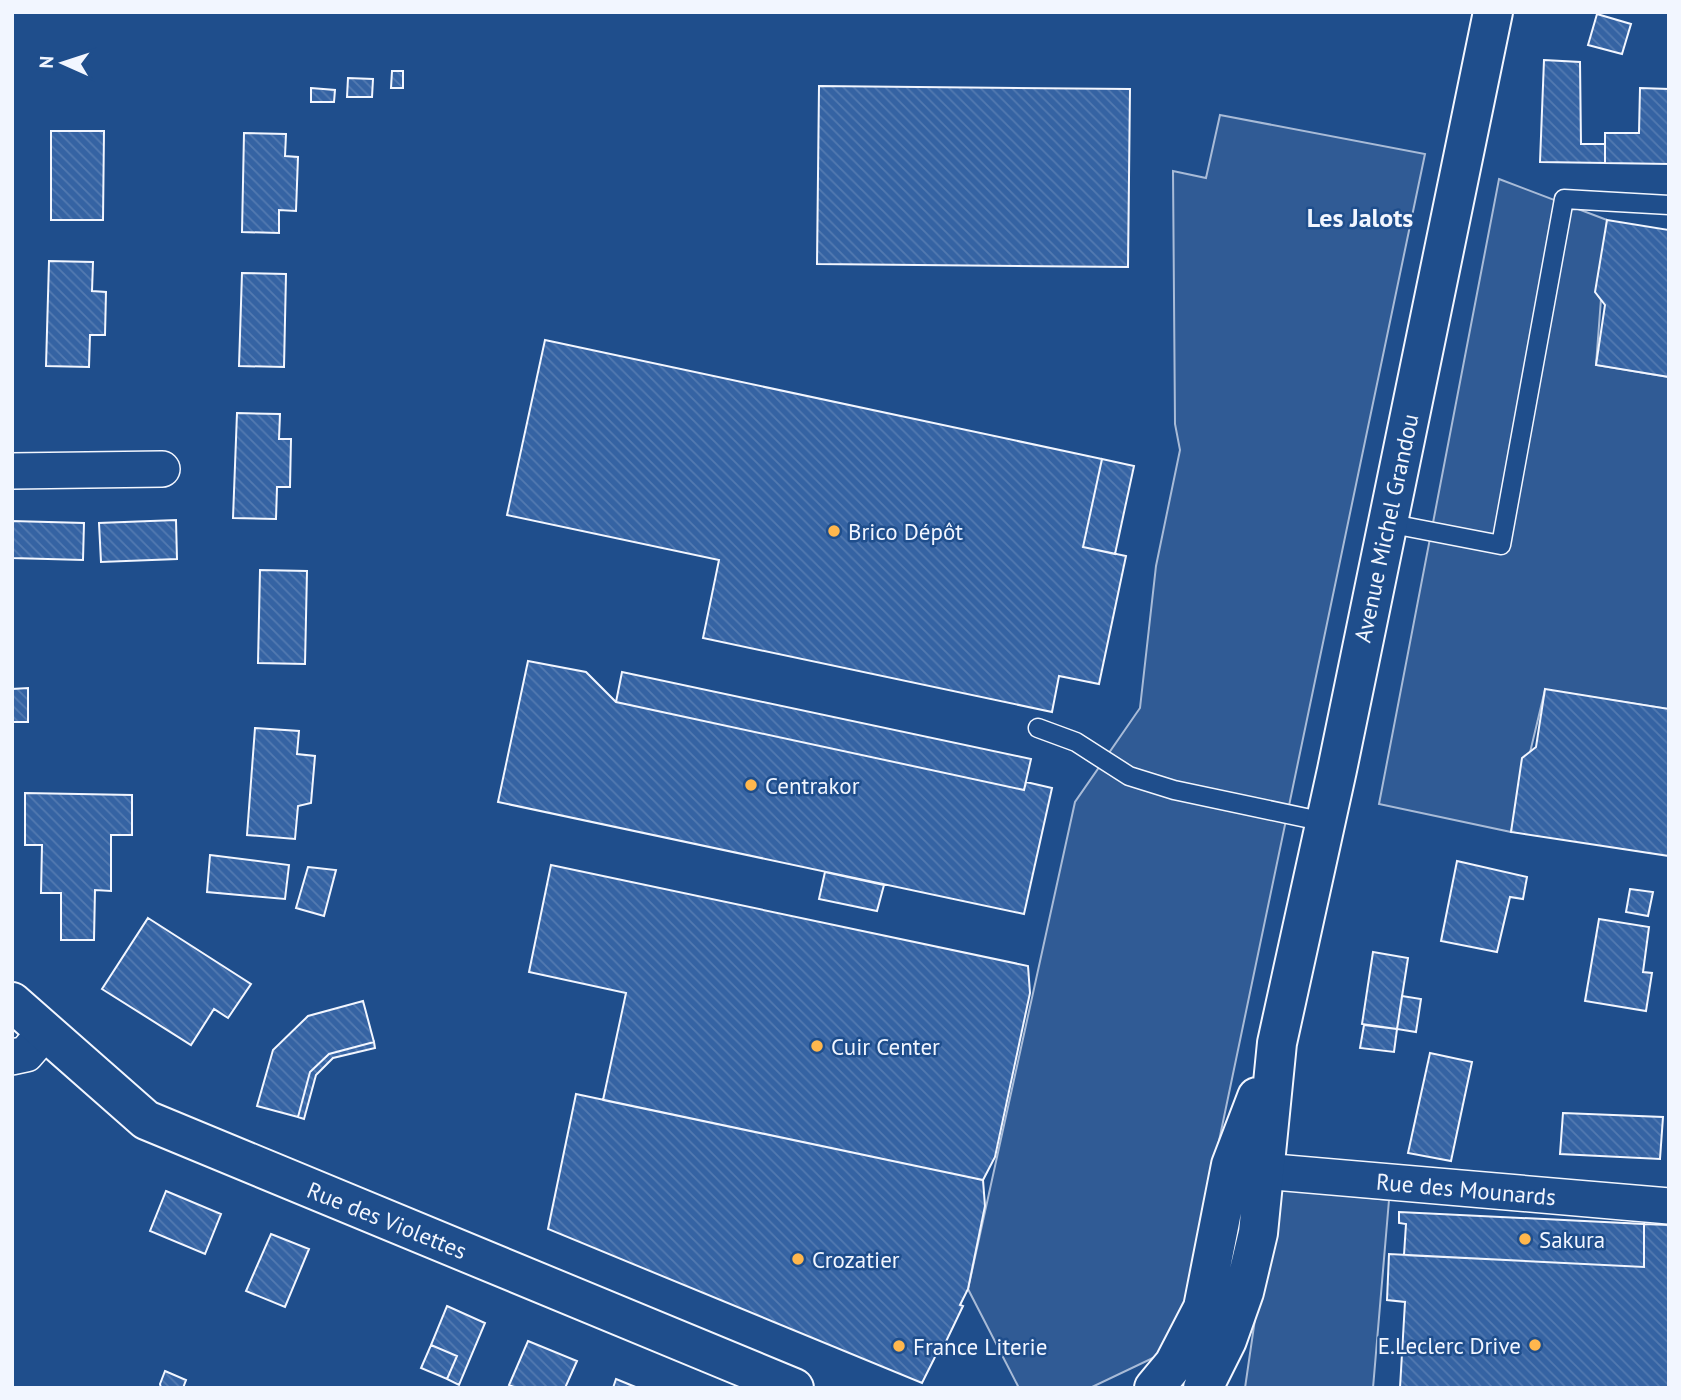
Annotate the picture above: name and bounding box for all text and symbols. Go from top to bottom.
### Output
north arrow [28,28,98,98]
text: N [34,55,58,69]
district label: Les Jalots [1307,201,1413,234]
street label: Avenue Michel Grandou [1348,411,1424,645]
place label: Brico Dépôt [848,517,963,546]
marker: Brico Dépôt [826,523,842,539]
place label: Centrakor [765,771,860,800]
marker: Centrakor [743,777,759,793]
place label: Cuir Center [831,1032,940,1061]
marker: Cuir Center [809,1038,825,1054]
street label: Rue des Mounards [1375,1167,1557,1211]
street label: Rue des Violettes [303,1175,471,1265]
place label: Sakura [1539,1225,1605,1254]
marker: Sakura [1517,1231,1533,1247]
place label: Crozatier [812,1245,900,1274]
marker: Crozatier [790,1251,806,1267]
place label: E.Leclerc Drive [1378,1331,1521,1360]
place label: France Literie [913,1332,1047,1361]
marker: E.Leclerc Drive [1527,1337,1543,1353]
marker: France Literie [891,1338,907,1354]

